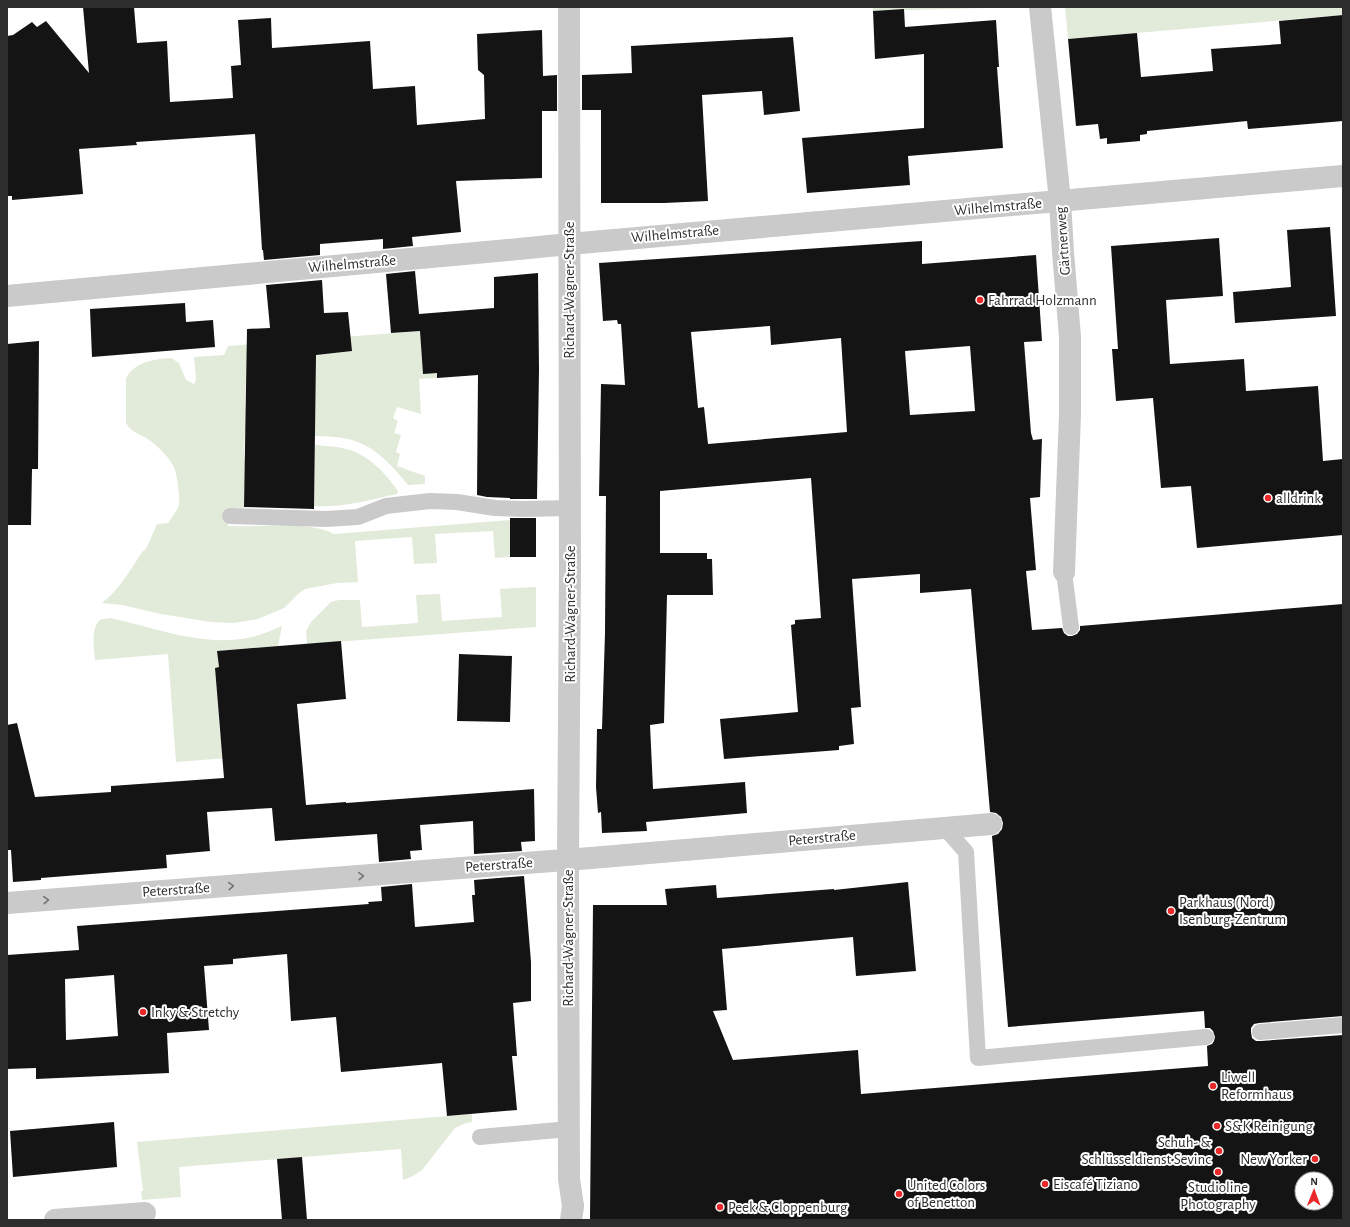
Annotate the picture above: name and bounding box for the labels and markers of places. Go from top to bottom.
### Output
place label: Fahrrad Holzmann [988,293,1097,308]
marker: Fahrrad Holzmann [975,295,985,305]
place label: alldrink [1276,491,1321,506]
marker: alldrink [1263,493,1273,503]
place label: Parkhaus (Nord) Isenburg-Zentrum [1179,895,1286,927]
marker: Parkhaus (Nord) Isenburg-Zentrum [1166,906,1176,916]
place label: Inky & Stretchy [151,1005,240,1020]
marker: Inky & Stretchy [138,1007,148,1017]
place label: Liwell Reformhaus [1221,1070,1292,1102]
marker: Liwell Reformhaus [1208,1081,1218,1091]
place label: S&K Reinigung [1225,1119,1313,1134]
marker: S&K Reinigung [1212,1121,1222,1131]
place label: Schuh- & Schlüsseldienst Sevinc [1082,1135,1212,1167]
marker: Schuh- & Schlüsseldienst Sevinc [1214,1146,1224,1156]
place label: New Yorker [1240,1152,1307,1167]
marker: New Yorker [1310,1154,1320,1164]
marker: Studioline Photography [1213,1167,1223,1177]
place label: Eiscafé Tiziano [1053,1177,1138,1192]
place label: United Colors of Benetton [907,1178,985,1210]
marker: Eiscafé Tiziano [1040,1179,1050,1189]
place label: Studioline Photography [1180,1180,1256,1212]
marker: United Colors of Benetton [894,1189,904,1199]
place label: Peek & Cloppenburg [728,1200,848,1215]
marker: Peek & Cloppenburg [715,1202,725,1212]

